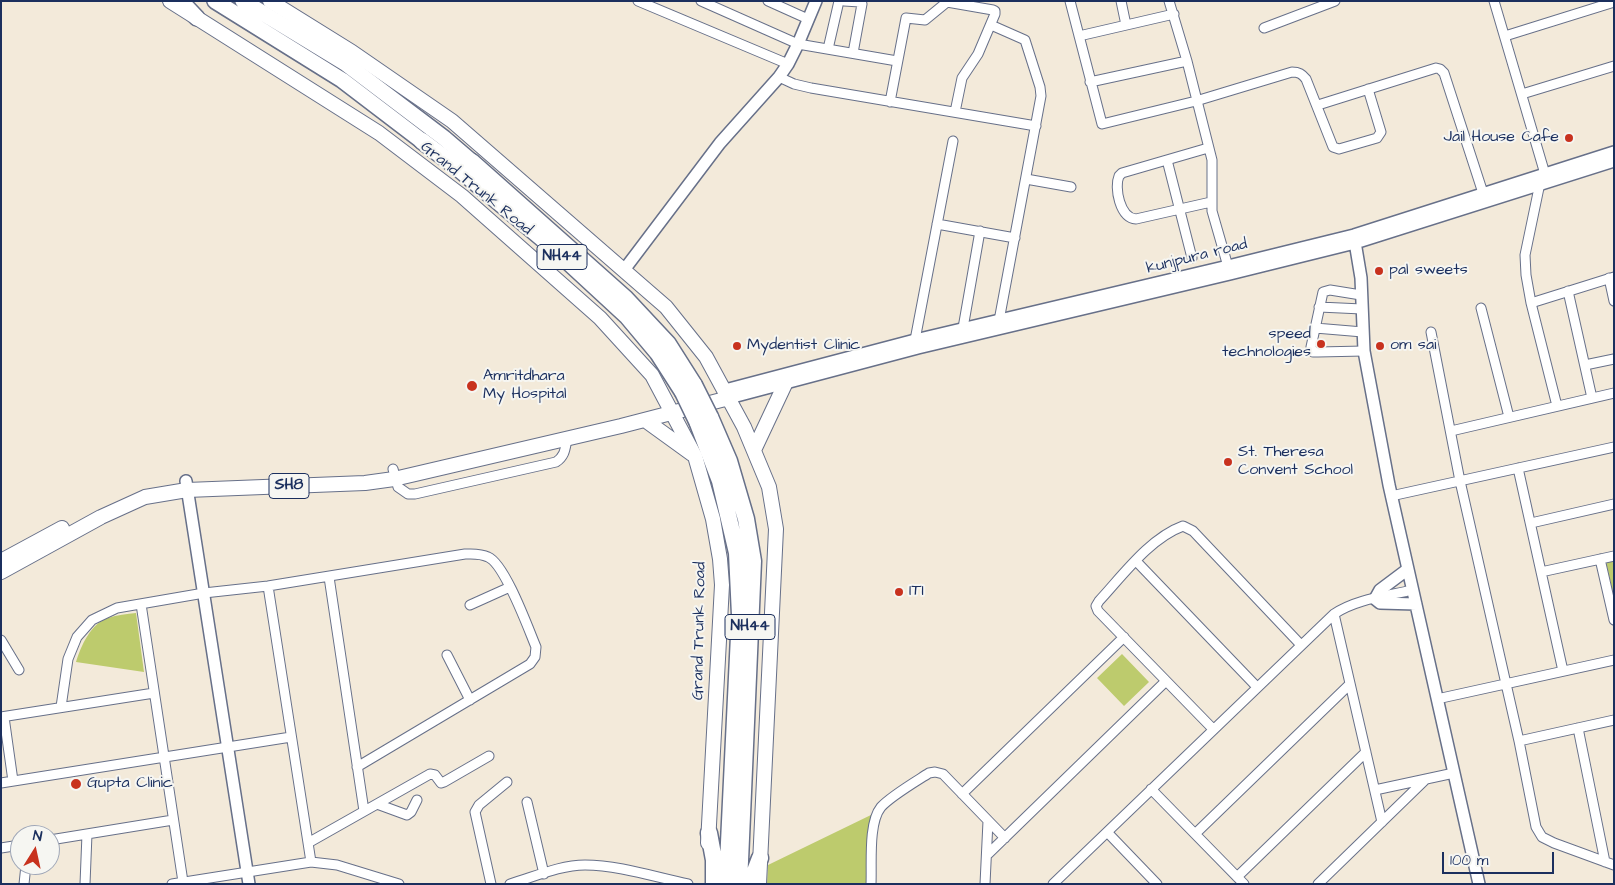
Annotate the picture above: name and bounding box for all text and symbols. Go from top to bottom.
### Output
place label: Jail House Cafe [1444,128,1559,148]
marker: Jail House Cafe [1563,132,1575,144]
street label: Grand Trunk Road [416,138,536,240]
street label: kunjpura road [1145,235,1249,279]
road number: NH44 [537,244,587,270]
place label: pal sweets [1389,261,1468,281]
marker: pal sweets [1373,265,1385,277]
place label: speed technologies [1222,325,1311,363]
place label: Mydentist Clinic [747,336,860,356]
place label: om sai [1390,336,1436,356]
marker: speed technologies [1315,338,1327,350]
marker: Mydentist Clinic [731,340,743,352]
marker: om sai [1374,340,1386,352]
place label: Amritdhara My Hospital [483,367,567,405]
marker: Amritdhara My Hospital [465,379,479,393]
place label: St. Theresa Convent School [1238,443,1353,481]
marker: St. Theresa Convent School [1222,456,1234,468]
road number: SH8 [269,474,309,498]
street label: Grand Trunk Road [689,562,711,700]
place label: ITI [909,582,924,602]
marker: ITI [893,586,905,598]
road number: NH44 [725,614,775,640]
place label: Gupta Clinic [87,774,173,794]
marker: Gupta Clinic [69,777,83,791]
north arrow [10,825,60,875]
text: N [31,826,43,847]
scale bar [1445,842,1558,874]
text: 100 m [1450,850,1489,871]

